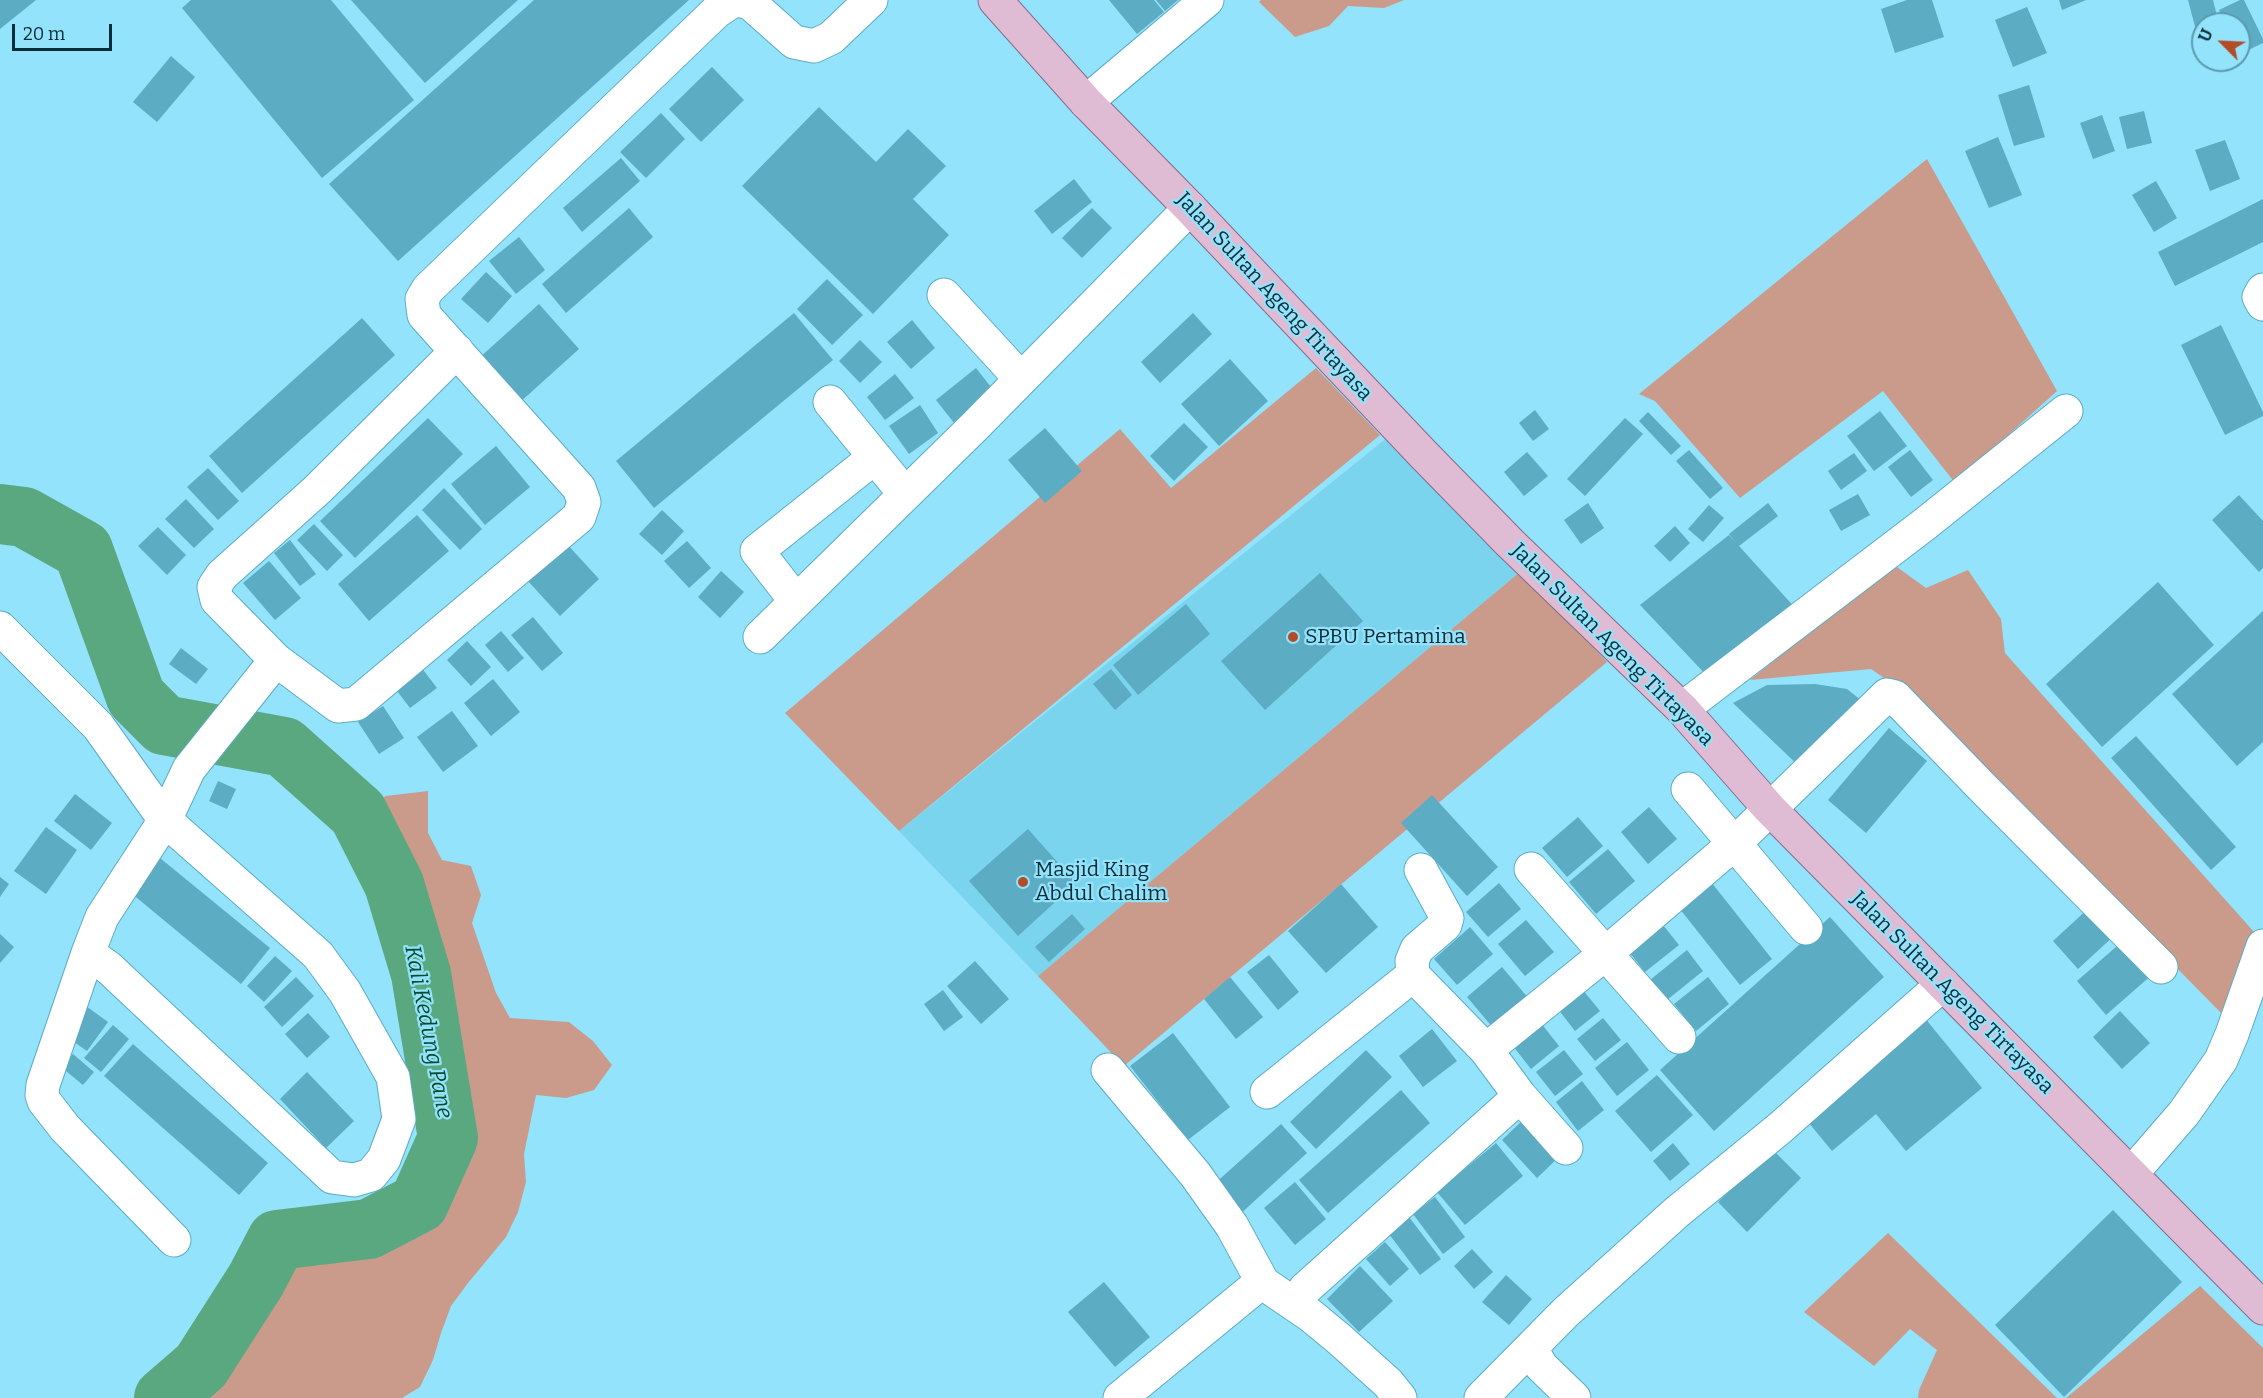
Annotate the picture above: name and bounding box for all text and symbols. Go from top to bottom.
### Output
scale bar [15,12,116,50]
north arrow [2191,12,2251,72]
text: 20 m [23,23,65,45]
text: U [2195,26,2217,45]
street label: Jalan Sultan Ageng Tirtayasa [1171,187,1377,407]
street label: Jalan Sultan Ageng Tirtayasa [1505,538,1719,752]
place label: SPBU Pertamina [1305,624,1466,650]
marker: SPBU Pertamina [1286,630,1300,644]
place label: Masjid King Abdul Chalim [1035,857,1167,907]
marker: Masjid King Abdul Chalim [1016,875,1030,889]
street label: Jalan Sultan Ageng Tirtayasa [1845,886,2059,1100]
water label: Kali Kedung Pane [398,943,458,1121]

